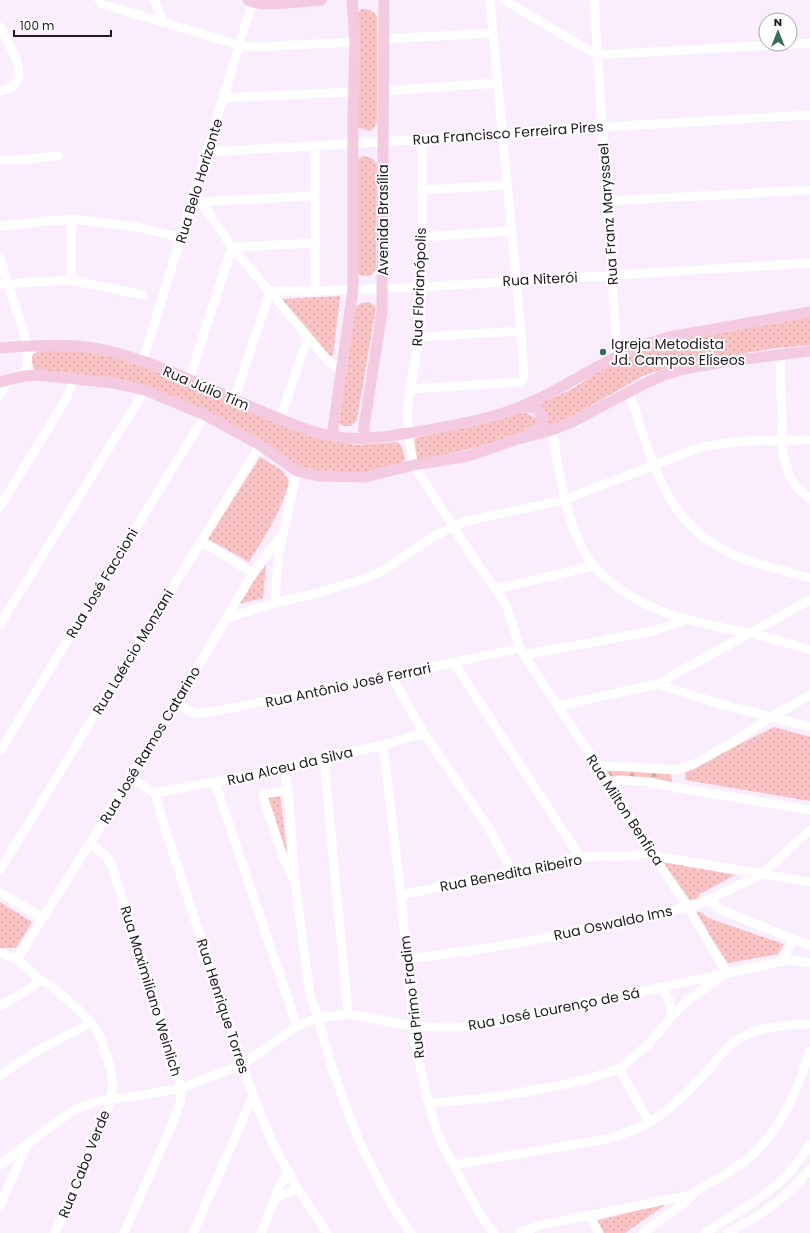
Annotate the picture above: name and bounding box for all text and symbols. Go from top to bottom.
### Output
scale bar [14,12,111,38]
north arrow [758,12,798,52]
text: N [774,14,782,30]
text: 100 m [20,17,54,34]
street label: Rua Belo Horizonte [171,116,228,246]
street label: Rua Francisco Ferreira Pires [412,116,604,150]
street label: Rua Franz Maryssael [593,142,623,286]
street label: Avenida Brasília [373,164,393,276]
street label: Rua Florianópolis [407,227,431,347]
street label: Rua Niterói [502,267,578,291]
place label: Igreja Metodista Jd. Campos Elíseos [611,334,745,370]
marker: Igreja Metodista Jd. Campos Elíseos [598,347,608,357]
street label: Rua Júlio Tim [160,361,252,415]
street label: Rua José Faccioni [61,524,143,642]
street label: Rua Laércio Monzani [88,586,178,718]
street label: Rua Antônio José Ferrari [263,658,433,712]
street label: Rua José Ramos Catarino [95,662,205,828]
street label: Rua Alceu da Silva [225,742,355,790]
street label: Rua Milton Benfica [582,751,668,869]
street label: Rua Benedita Ribeiro [438,849,584,897]
street label: Rua Oswaldo Ims [552,901,674,945]
street label: Rua Maximiliano Weinlich [116,903,186,1079]
street label: Rua Primo Fradim [395,934,429,1060]
street label: Rua Henrique Torres [192,936,254,1076]
street label: Rua José Lourenço de Sá [467,983,641,1035]
street label: Rua Cabo Verde [53,1107,115,1221]

